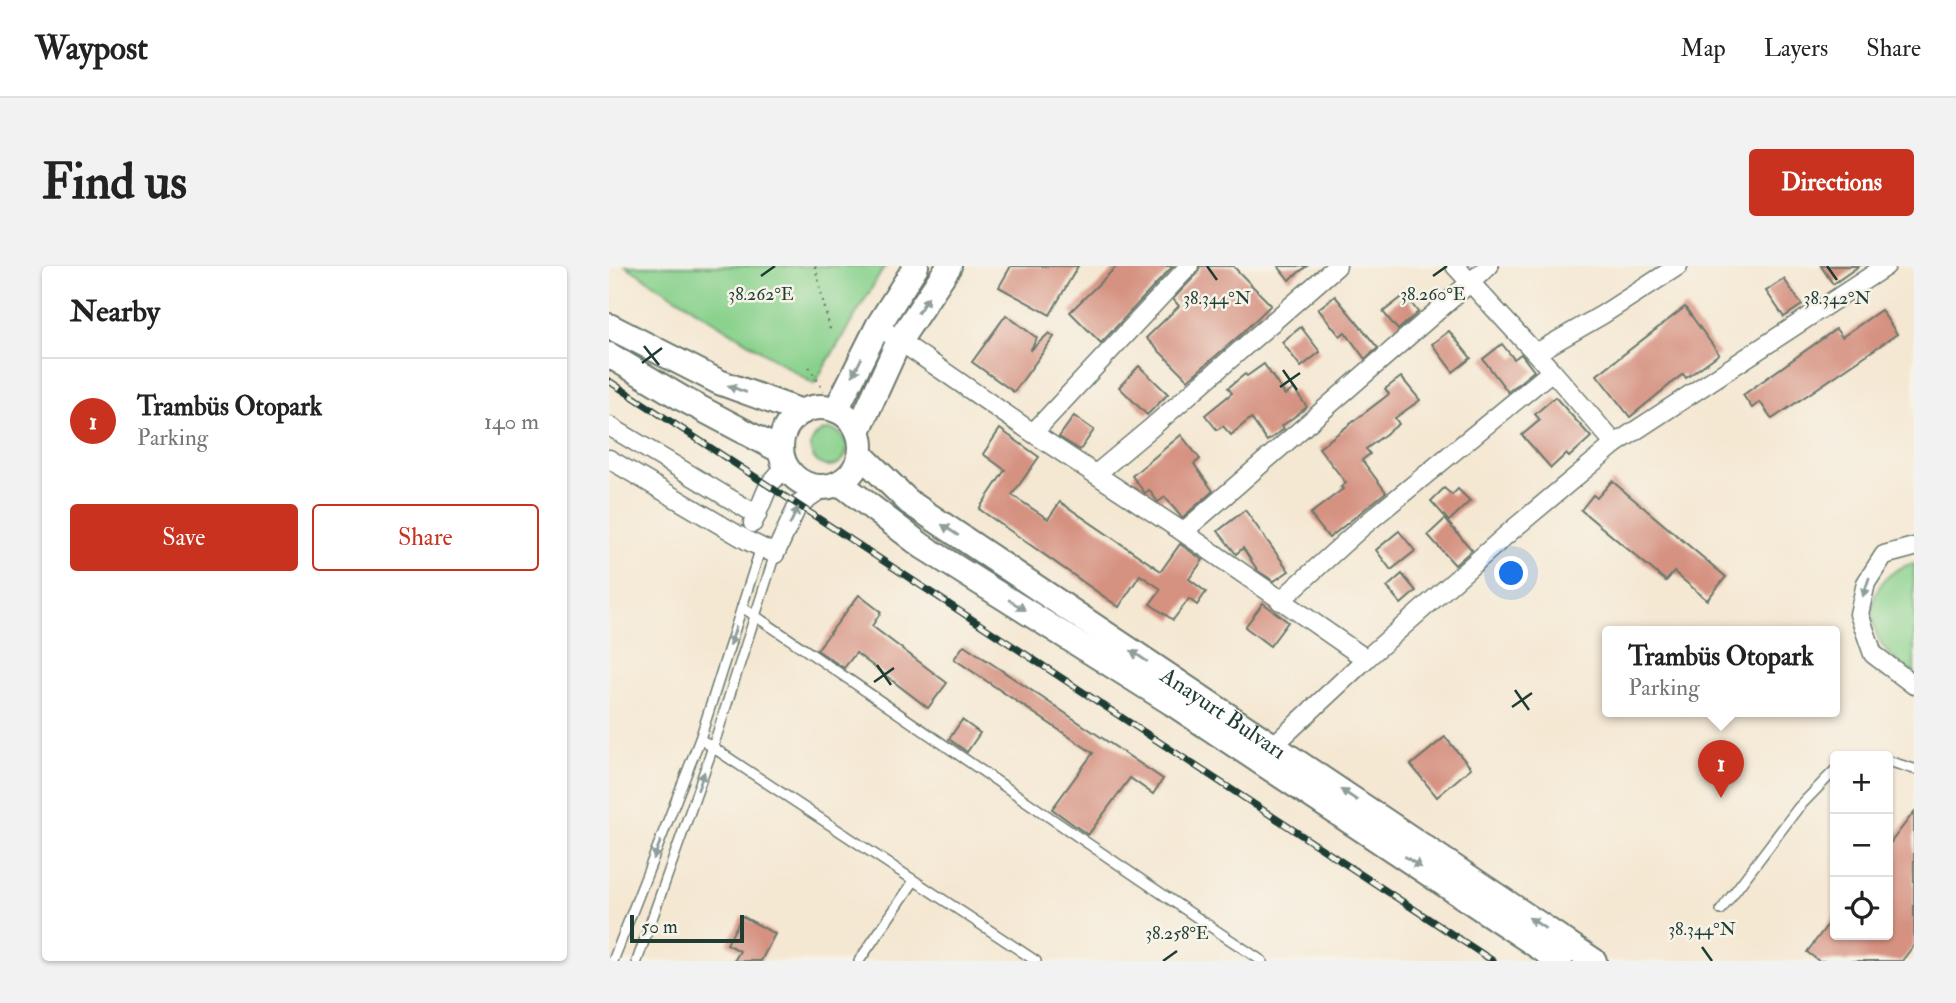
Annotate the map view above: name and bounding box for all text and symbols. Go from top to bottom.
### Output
text: Waypost [35,28,148,69]
text: Map [1681,33,1726,64]
text: Layers [1764,33,1828,64]
text: Share [1866,33,1921,64]
button: Directions [1749,149,1914,216]
text: Find us [42,152,187,213]
text: 38.262°E [728,283,794,306]
text: 38.260°E [1400,283,1466,306]
text: 38.344°N [1183,287,1251,310]
text: 38.342°N [1804,287,1871,310]
text: Nearby [70,293,160,330]
one-way arrow [916,296,930,314]
one-way arrow [852,357,863,377]
one-way arrow [727,383,748,394]
text: Trambüs Otopark [137,391,322,423]
text: 1 [89,407,97,436]
text: 140 m [484,407,539,436]
text: Parking [137,423,208,452]
button: Save [70,504,298,571]
button: Share [312,504,539,571]
one-way arrow [788,506,799,526]
one-way arrow [940,523,960,536]
your location [1494,556,1528,590]
one-way arrow [1861,577,1871,598]
one-way arrow [1007,599,1026,612]
one-way arrow [727,625,738,646]
popup [1602,626,1840,717]
text: Trambüs Otopark [1628,641,1814,673]
one-way arrow [1130,649,1149,662]
street label: Anayurt Bulvarı [1154,660,1292,765]
text: Parking [1628,673,1700,702]
pin: 1 [1698,740,1744,798]
map controls [1830,751,1893,940]
button: + [1830,751,1893,814]
one-way arrow [696,771,707,792]
one-way arrow [1340,788,1358,802]
button: − [1830,814,1893,877]
one-way arrow [651,839,662,860]
one-way arrow [1404,855,1422,869]
button: locate [1830,877,1893,940]
scale bar [630,912,744,944]
text: 50 m [641,915,678,939]
one-way arrow [1527,917,1547,930]
text: 38.344°N [1668,918,1736,941]
text: 38.258°E [1145,922,1209,945]

